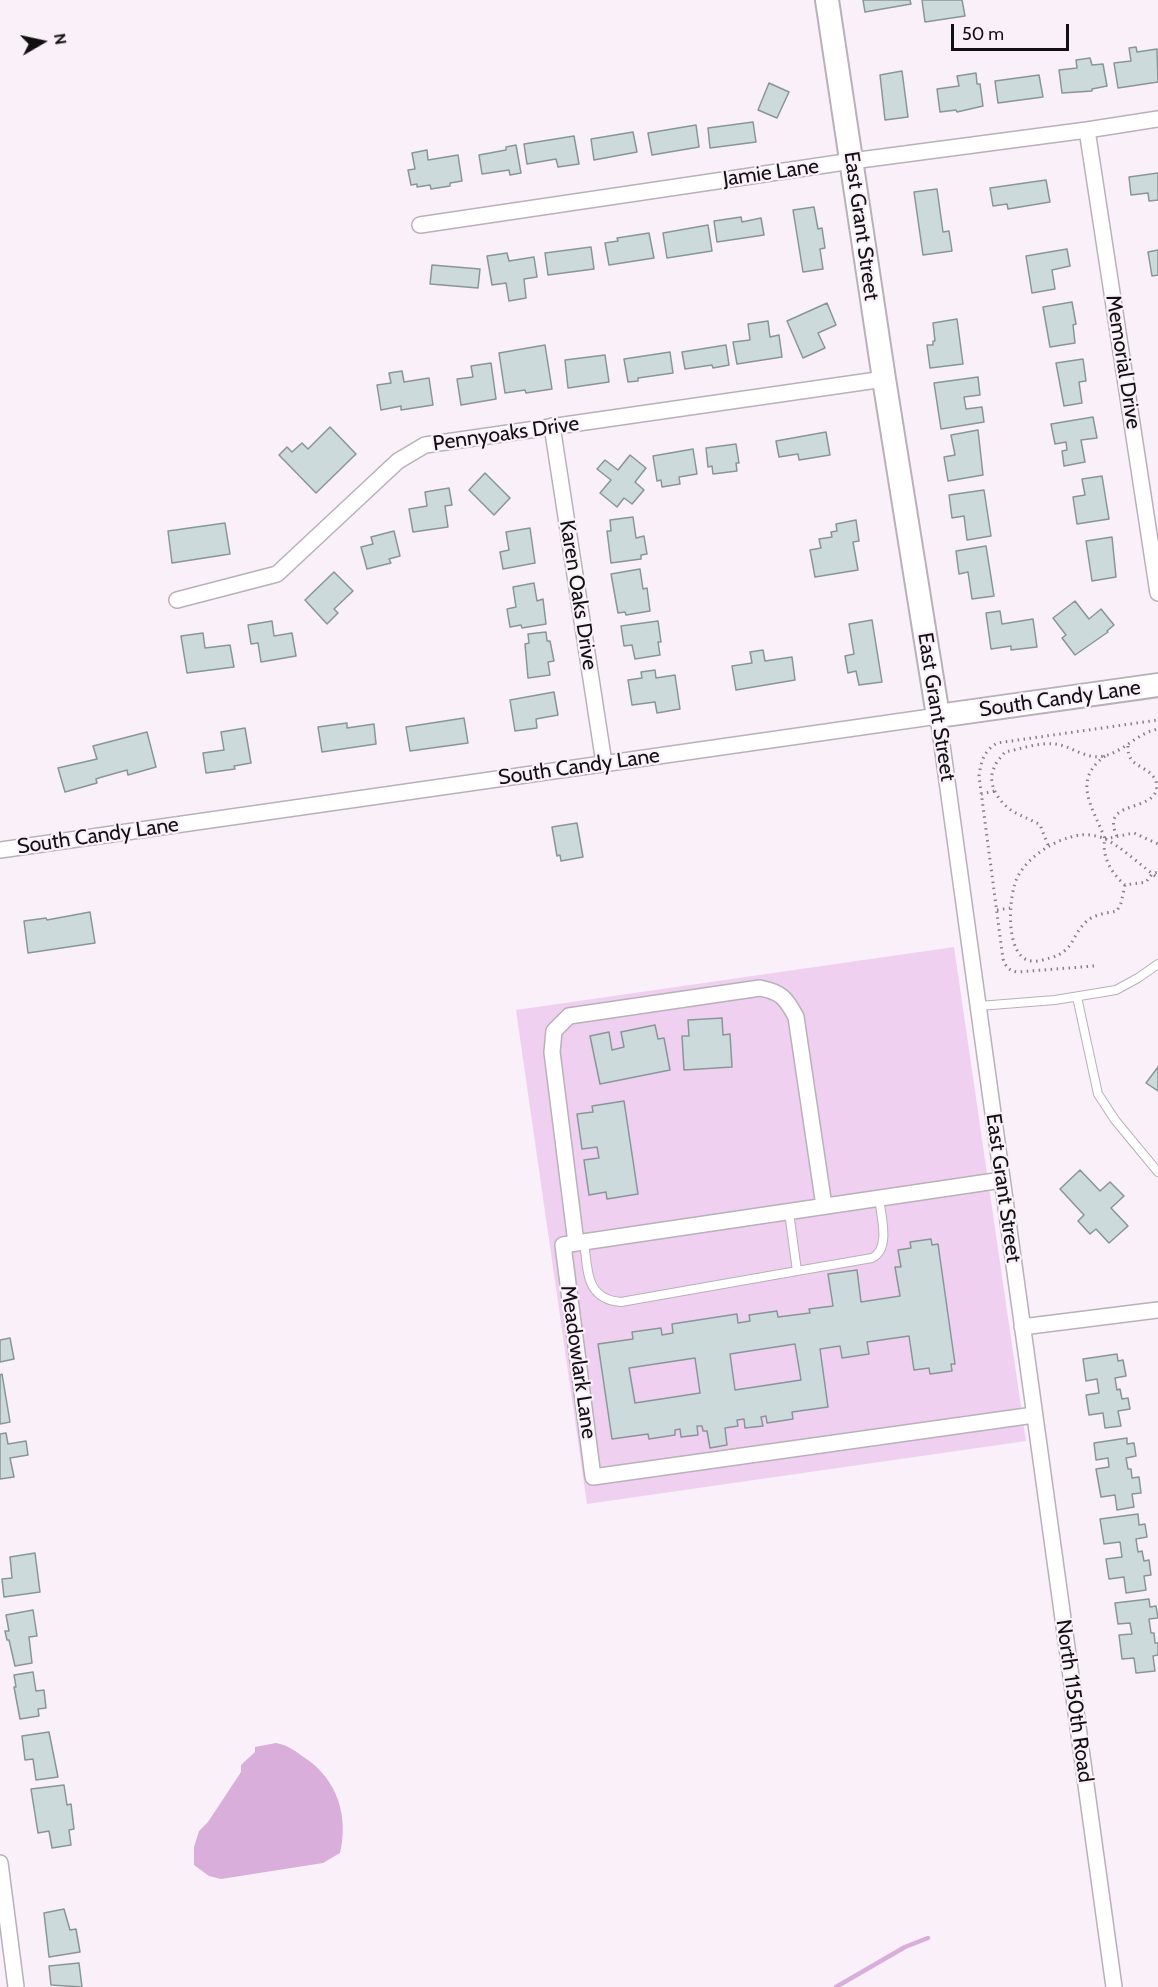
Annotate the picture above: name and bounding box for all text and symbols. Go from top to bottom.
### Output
north arrow [12,12,72,72]
scale bar [954,12,1072,50]
text: 50 m [962,23,1004,45]
text: N [50,32,71,46]
street label: East Grant Street [838,150,884,302]
street label: Jamie Lane [721,154,821,192]
street label: Memorial Drive [1100,293,1146,431]
street label: Pennyoaks Drive [431,411,581,457]
street label: Karen Oaks Drive [554,518,602,672]
street label: East Grant Street [912,631,960,783]
street label: South Candy Lane [978,675,1142,723]
street label: South Candy Lane [497,743,661,791]
street label: South Candy Lane [16,812,180,860]
street label: East Grant Street [980,1112,1026,1264]
street label: Meadowlark Lane [555,1284,601,1440]
street label: North 1150th Road [1050,1618,1098,1784]

